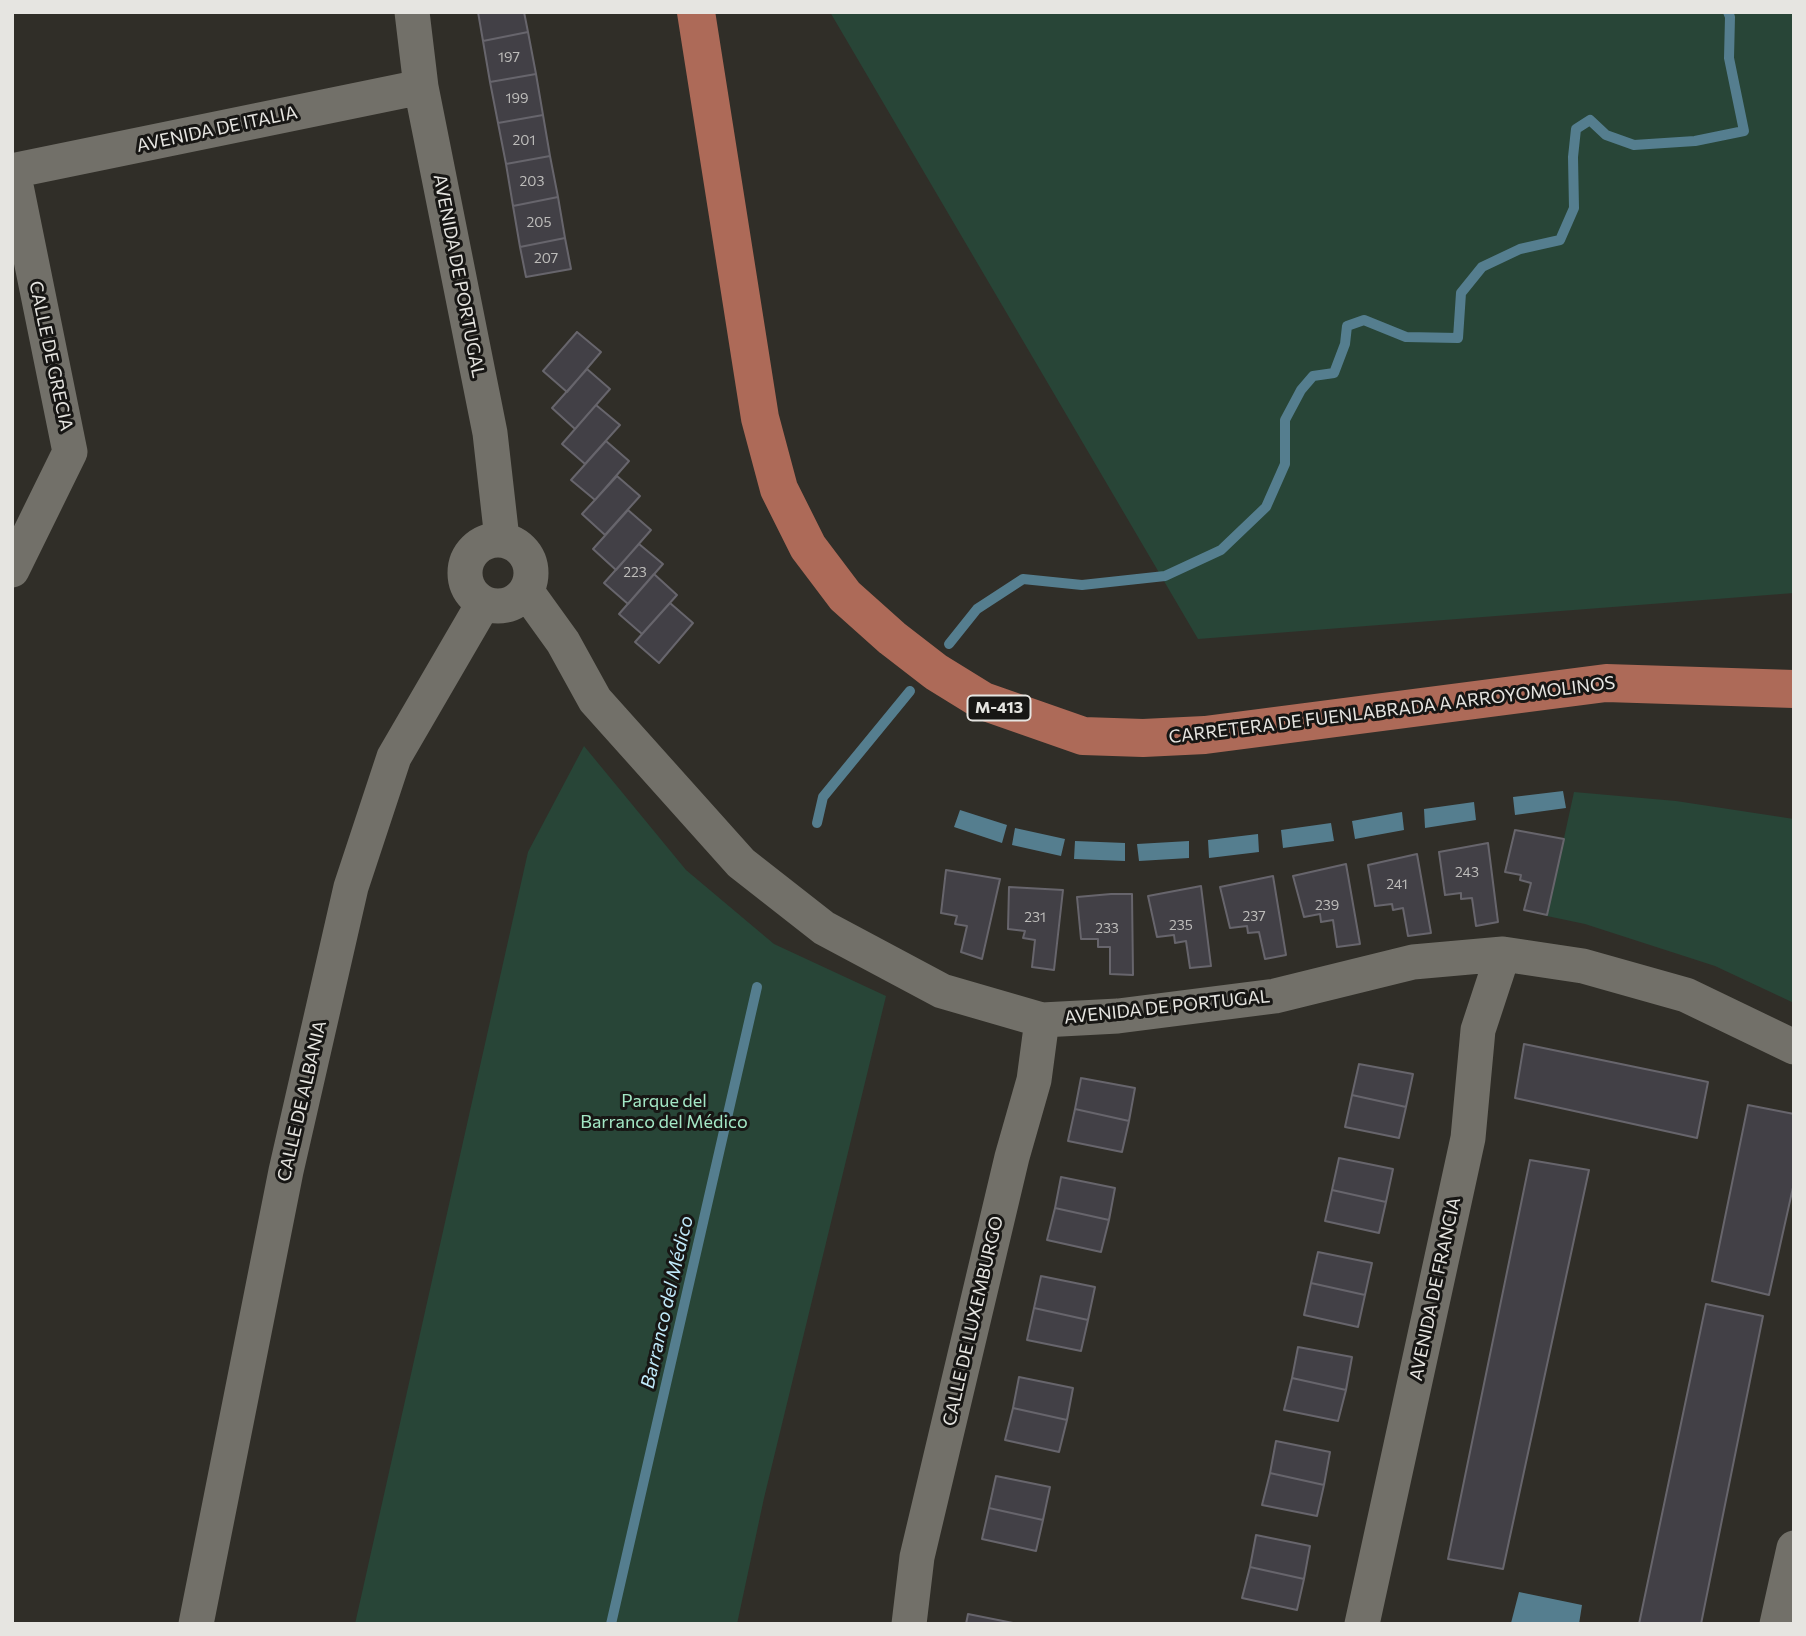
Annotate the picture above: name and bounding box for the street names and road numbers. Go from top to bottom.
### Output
street label: AVENIDA DE ITALIA [135,101,299,157]
street label: AVENIDA DE PORTUGAL [429,172,489,380]
street label: CALLE DE GRECIA [25,279,77,433]
street label: CARRETERA DE FUENLABRADA A ARROYOMOLINOS [1168,672,1616,748]
road number: M-413 [968,695,1030,720]
street label: AVENIDA DE PORTUGAL [1063,985,1271,1029]
street label: CALLE DE ALBANIA [273,1018,331,1184]
street label: AVENIDA DE FRANCIA [1405,1195,1465,1383]
street label: CALLE DE LUXEMBURGO [938,1214,1008,1428]

